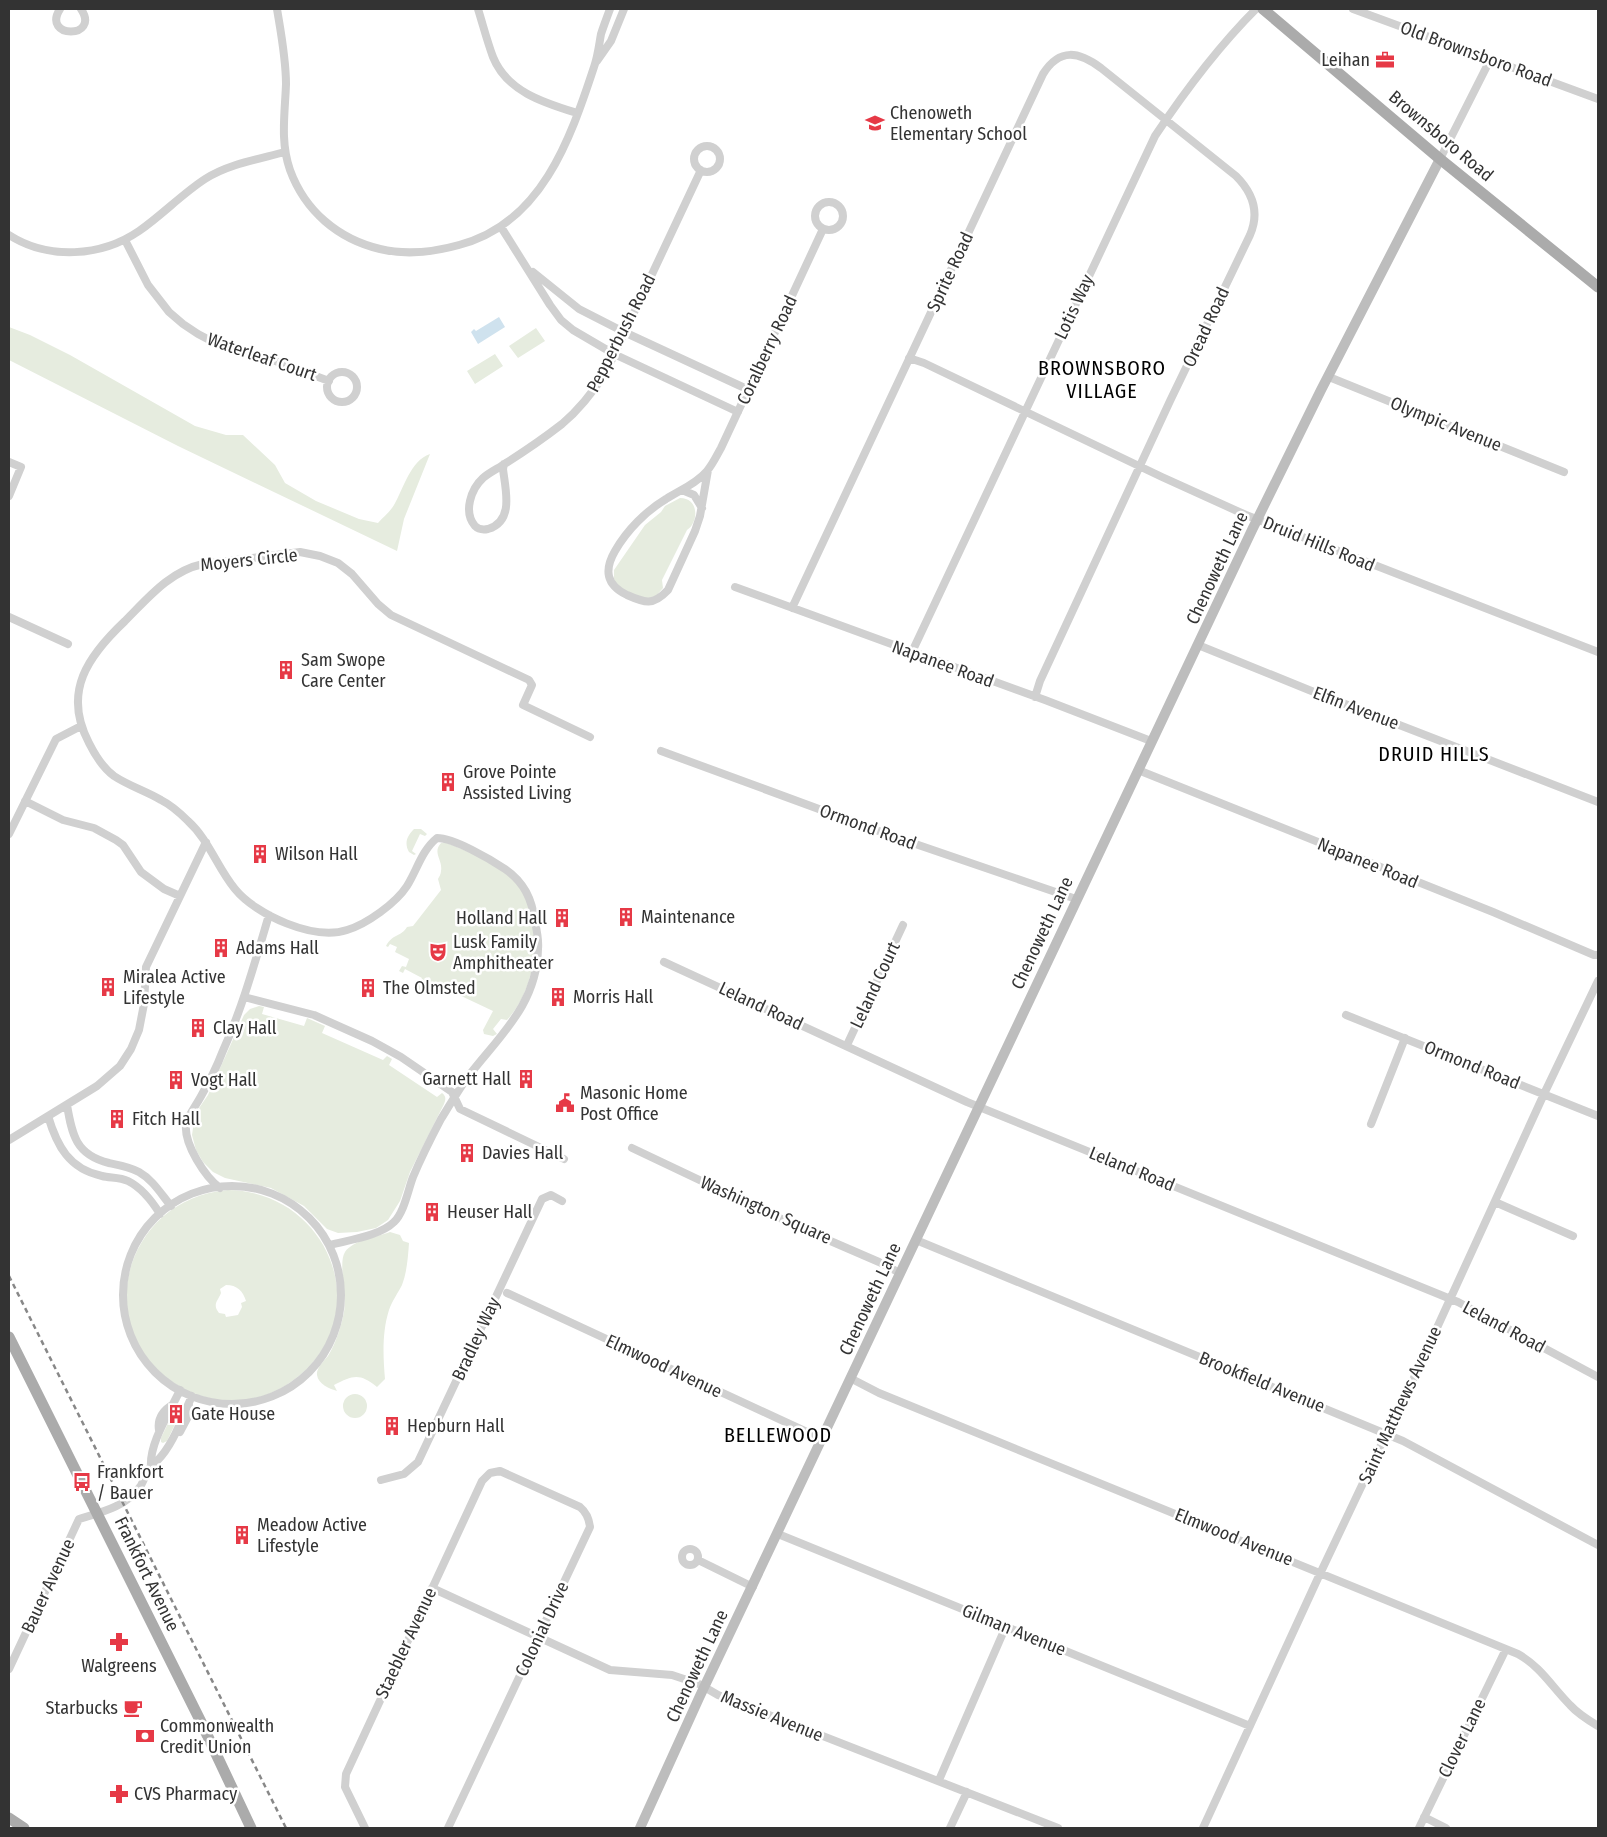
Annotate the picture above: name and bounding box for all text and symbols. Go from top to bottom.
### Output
street label: Old Brownsboro Road [1397,16,1555,92]
place label: Leihan [1321,49,1370,71]
office icon: Leihan [1374,49,1396,71]
street label: Brownsboro Road [1384,86,1498,186]
place label: Chenoweth Elementary School [890,102,1027,145]
school or university icon: Chenoweth Elementary School [864,112,886,134]
street label: Sprite Road [922,229,978,315]
street label: Pepperbush Road [582,270,660,396]
street label: Lotis Way [1049,271,1099,343]
street label: Oread Road [1178,283,1234,371]
street label: Coralberry Road [732,292,802,408]
street label: Waterleaf Court [204,328,320,386]
district label: BROWNSBORO VILLAGE [1038,356,1166,403]
street label: Olympic Avenue [1387,392,1505,456]
street label: Chenoweth Lane [1181,508,1253,628]
street label: Druid Hills Road [1260,512,1378,576]
street label: Moyers Circle [199,544,299,576]
street label: Napanee Road [889,635,997,693]
place label: Sam Swope Care Center [301,649,386,692]
building icon: Sam Swope Care Center [275,659,297,681]
street label: Elfin Avenue [1310,682,1402,734]
district label: DRUID HILLS [1378,742,1490,766]
place label: Grove Pointe Assisted Living [463,761,572,804]
building icon: Grove Pointe Assisted Living [437,771,459,793]
street label: Ormond Road [817,799,919,855]
street label: Napanee Road [1314,833,1422,893]
building icon: Wilson Hall [249,843,271,865]
place label: Wilson Hall [275,843,358,865]
street label: Chenoweth Lane [1006,873,1078,993]
building icon: Maintenance [615,906,637,928]
place label: Maintenance [641,906,735,928]
place label: Holland Hall [456,907,547,929]
building icon: Holland Hall [551,907,573,929]
place label: Lusk Family Amphitheater [453,931,554,974]
building icon: Adams Hall [210,937,232,959]
place label: Adams Hall [236,937,319,959]
street label: Leland Court [845,938,905,1032]
theatre icon: Lusk Family Amphitheater [427,941,449,963]
place label: Miralea Active Lifestyle [123,966,226,1009]
building icon: Miralea Active Lifestyle [97,976,119,998]
building icon: The Olmsted [357,977,379,999]
place label: The Olmsted [383,977,476,999]
street label: Leland Road [715,977,807,1035]
building icon: Morris Hall [547,986,569,1008]
place label: Morris Hall [573,986,654,1008]
building icon: Clay Hall [187,1017,209,1039]
place label: Clay Hall [213,1017,277,1039]
street label: Ormond Road [1421,1036,1523,1094]
place label: Garnett Hall [422,1068,511,1090]
building icon: Garnett Hall [515,1068,537,1090]
building icon: Vogt Hall [165,1069,187,1091]
place label: Vogt Hall [191,1069,257,1091]
place label: Masonic Home Post Office [580,1082,688,1125]
public building icon: Masonic Home Post Office [554,1092,576,1114]
building icon: Fitch Hall [106,1108,128,1130]
place label: Fitch Hall [132,1108,200,1130]
building icon: Davies Hall [456,1142,478,1164]
place label: Davies Hall [482,1142,563,1164]
street label: Leland Road [1086,1142,1178,1196]
street label: Washington Square [697,1171,835,1249]
building icon: Heuser Hall [421,1201,443,1223]
place label: Heuser Hall [447,1201,533,1223]
street label: Chenoweth Lane [834,1239,906,1359]
street label: Bradley Way [447,1294,505,1384]
street label: Leland Road [1459,1296,1549,1358]
street label: Saint Matthews Avenue [1354,1323,1446,1487]
street label: Elmwood Avenue [602,1329,726,1403]
street label: Brookfield Avenue [1196,1347,1328,1417]
building icon: Gate House [165,1403,187,1425]
place label: Gate House [191,1403,275,1425]
building icon: Hepburn Hall [381,1415,403,1437]
place label: Hepburn Hall [407,1415,505,1437]
district label: BELLEWOOD [724,1423,832,1447]
place label: Frankfort / Bauer [97,1461,164,1504]
bus stop icon: Frankfort / Bauer [71,1471,93,1493]
street label: Elmwood Avenue [1172,1503,1296,1571]
street label: Frankfort Avenue [110,1513,184,1635]
place label: Meadow Active Lifestyle [257,1514,367,1557]
building icon: Meadow Active Lifestyle [231,1524,253,1546]
street label: Bauer Avenue [17,1535,79,1637]
street label: Colonial Drive [510,1578,574,1680]
street label: Staebler Avenue [371,1584,441,1702]
street label: Gilman Avenue [959,1599,1069,1661]
street label: Chenoweth Lane [661,1606,733,1726]
pharmacy icon: Walgreens [108,1631,130,1653]
place label: Walgreens [81,1655,157,1677]
street label: Massie Avenue [718,1685,826,1747]
street label: Clover Lane [1433,1695,1491,1781]
place label: Starbucks [46,1697,118,1719]
cafe icon: Starbucks [122,1697,144,1719]
place label: Commonwealth Credit Union [160,1715,274,1758]
bank icon: Commonwealth Credit Union [134,1725,156,1747]
pharmacy icon: CVS Pharmacy [108,1783,130,1805]
place label: CVS Pharmacy [134,1783,237,1805]

